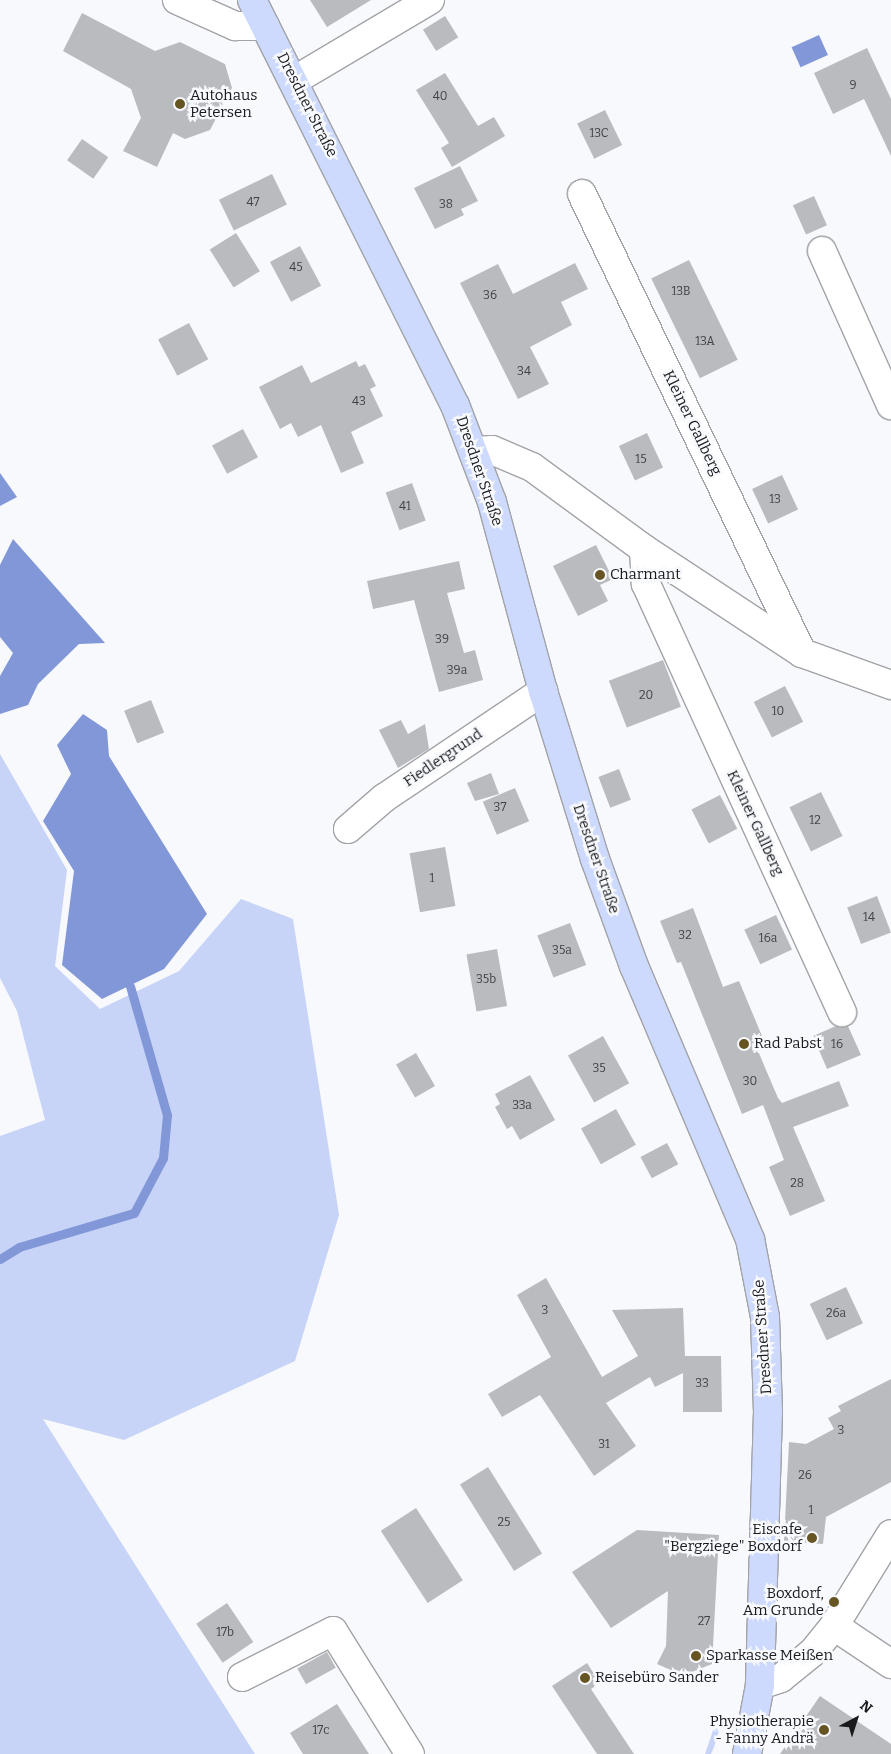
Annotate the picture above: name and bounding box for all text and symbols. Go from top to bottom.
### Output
street label: Dresdner Straße [273,50,341,160]
house number: 9 [849,79,857,93]
place label: Autohaus Petersen [190,86,257,121]
house number: 40 [433,90,447,104]
marker: Autohaus Petersen [174,98,186,110]
house number: 13C [589,127,609,141]
house number: 47 [247,196,259,210]
house number: 38 [439,198,453,212]
house number: 45 [289,261,303,275]
house number: 13B [671,285,691,299]
house number: 36 [483,289,497,303]
house number: 13A [695,335,715,349]
house number: 34 [517,365,531,379]
street label: Kleiner Gallberg [659,368,725,478]
house number: 43 [352,395,366,409]
street label: Dresdner Straße [452,414,506,528]
house number: 15 [635,453,647,467]
house number: 13 [769,493,781,507]
house number: 41 [399,500,411,514]
place label: Charmant [610,566,681,584]
marker: Charmant [594,569,606,581]
house number: 39 [435,633,449,647]
house number: 39a [447,664,467,678]
house number: 20 [639,689,653,703]
house number: 10 [772,705,784,719]
street label: Fiedlergrund [400,725,486,791]
street label: Kleiner Gallberg [723,767,787,879]
house number: 37 [494,801,506,815]
street label: Dresdner Straße [569,802,623,916]
house number: 12 [809,814,821,828]
house number: 1 [430,872,434,886]
house number: 14 [863,911,875,925]
house number: 32 [678,929,692,943]
house number: 16a [759,932,777,946]
house number: 35a [552,944,572,958]
house number: 35b [476,973,496,987]
place label: Rad Pabst [754,1035,822,1053]
marker: Rad Pabst [738,1038,750,1050]
house number: 16 [831,1038,843,1052]
house number: 35 [592,1062,606,1076]
house number: 30 [743,1075,757,1089]
house number: 33a [512,1099,532,1113]
house number: 28 [790,1177,804,1191]
street label: Dresdner Straße [750,1279,776,1395]
house number: 3 [542,1304,548,1318]
house number: 26a [826,1307,846,1321]
house number: 33 [695,1377,709,1391]
house number: 3 [838,1424,844,1438]
house number: 31 [598,1438,610,1452]
house number: 26 [798,1469,812,1483]
house number: 1 [809,1504,813,1518]
house number: 25 [498,1516,510,1530]
place label: Eiscafe "Bergziege" Boxdorf [664,1520,802,1555]
marker: Eiscafe "Bergziege" Boxdorf [806,1532,818,1544]
place label: Boxdorf, Am Grunde [743,1584,824,1619]
marker: Boxdorf, Am Grunde [828,1596,840,1608]
house number: 27 [698,1615,710,1629]
house number: 17b [216,1626,234,1640]
place label: Sparkasse Meißen [706,1647,833,1665]
marker: Sparkasse Meißen [690,1650,702,1662]
place label: Reisebüro Sander [595,1669,719,1687]
marker: Reisebüro Sander [579,1672,591,1684]
north arrow [831,1694,881,1744]
text: N [856,1697,876,1717]
place label: Physiotherapie - Fanny Andrä [710,1712,814,1747]
house number: 17c [313,1724,329,1738]
marker: Physiotherapie - Fanny Andrä [818,1724,830,1736]

